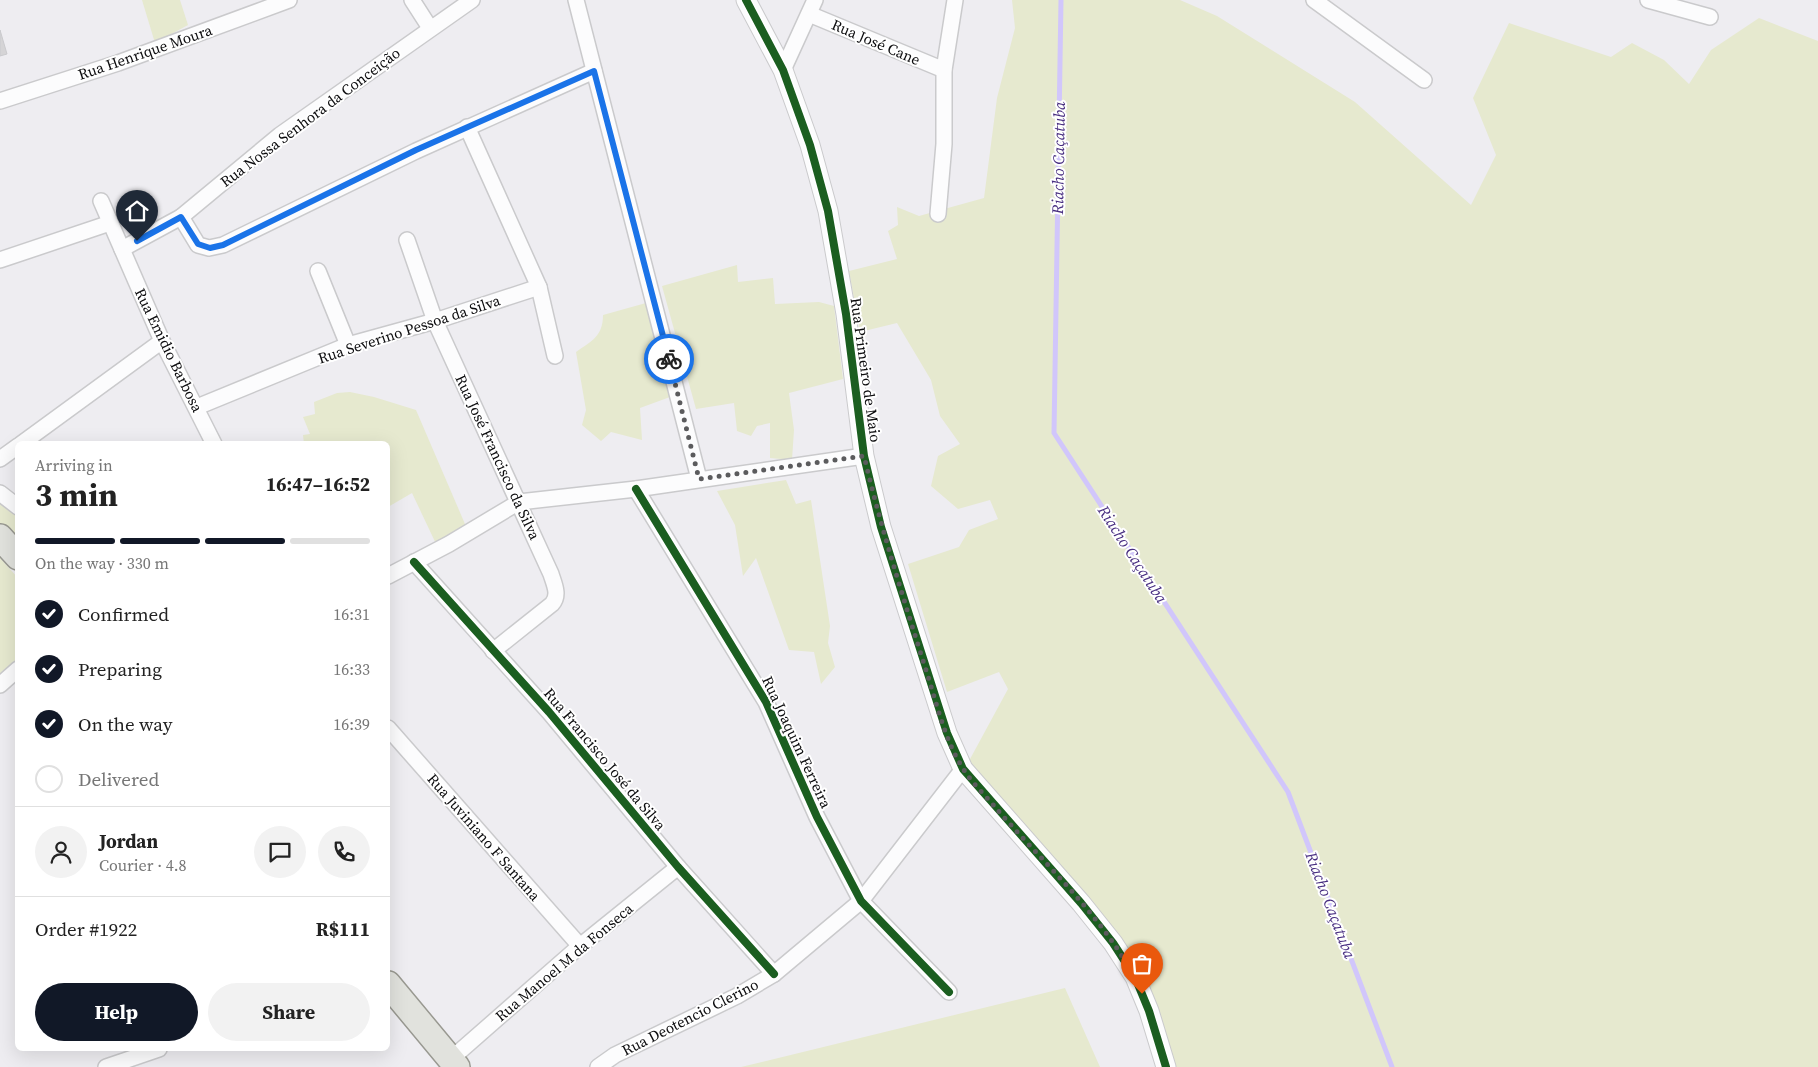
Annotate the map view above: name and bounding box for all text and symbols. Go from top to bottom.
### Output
street label: Rua José Cane [828,14,924,70]
street label: Rua Henrique Moura [75,19,215,85]
street label: Rua Nossa Senhora da Conceição [216,42,404,192]
water label: Riacho Caçatuba [1046,101,1070,216]
pin [116,190,158,241]
icon: home [123,197,151,225]
street label: Rua Emidio Barbosa [130,285,208,416]
street label: Rua Severino Pessoa da Silva [315,289,503,368]
street label: Rua Primeiro de Maio [845,296,887,444]
courier [644,334,694,384]
icon: bike [655,345,683,373]
street label: Rua José Francisco da Silva [450,371,546,543]
text: Arriving in [35,454,113,476]
text: 16:47–16:52 [266,471,370,497]
text: 3 min [35,473,118,517]
water label: Riacho Caçatuba [1093,500,1173,608]
text: On the way · 330 m [35,552,169,574]
icon: check [35,600,63,628]
text: Confirmed [78,601,169,627]
text: 16:31 [333,603,370,625]
icon: check [35,655,63,683]
text: Preparing [78,656,162,682]
text: 16:33 [333,658,370,680]
street label: Rua Joaquim Ferreira [757,673,837,812]
street label: Rua Francisco José da Silva [539,683,671,835]
icon: check [35,710,63,738]
text: On the way [78,711,173,737]
text: 16:39 [333,713,370,735]
text: Delivered [78,766,159,792]
street label: Rua Juviniano F Santana [423,769,546,906]
button: person [35,826,87,878]
button: chat [254,826,306,878]
button: phone [318,826,370,878]
text: Jordan [99,828,158,854]
water label: Riacho Caçatuba [1300,847,1362,962]
text: Courier · 4.8 [99,854,187,876]
street label: Rua Manoel M da Fonseca [491,898,638,1026]
text: Order #1922 [35,916,137,942]
text: R$111 [316,916,370,942]
pin [1121,943,1163,994]
icon: bag [1128,950,1156,978]
street label: Rua Deotencio Clerino [618,973,762,1061]
button: Help [35,983,198,1041]
button: Share [208,983,370,1041]

